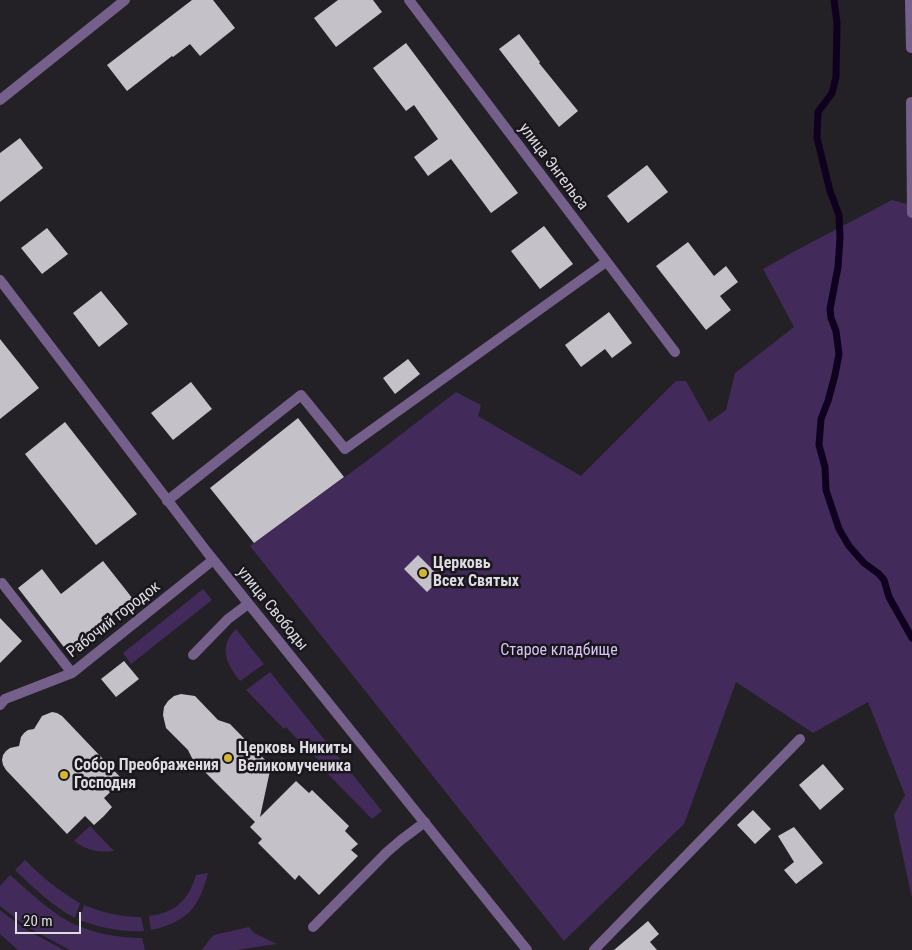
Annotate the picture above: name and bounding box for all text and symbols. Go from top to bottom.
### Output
street label: улица Энгельса [514,120,592,214]
place label: Церковь Всех Святых [433,554,519,592]
street label: улица Свободы [232,563,312,655]
marker: Церковь Всех Святых [417,567,429,579]
street label: Рабочий городок [63,578,165,662]
park label: Старое кладбище [500,641,618,661]
place label: Церковь Никиты Великомученика [238,739,352,777]
marker: Церковь Никиты Великомученика [222,752,234,764]
place label: Собор Преображения Господня [74,756,219,794]
marker: Собор Преображения Господня [58,769,70,781]
scale bar [18,902,84,934]
text: 20 m [23,912,53,930]

